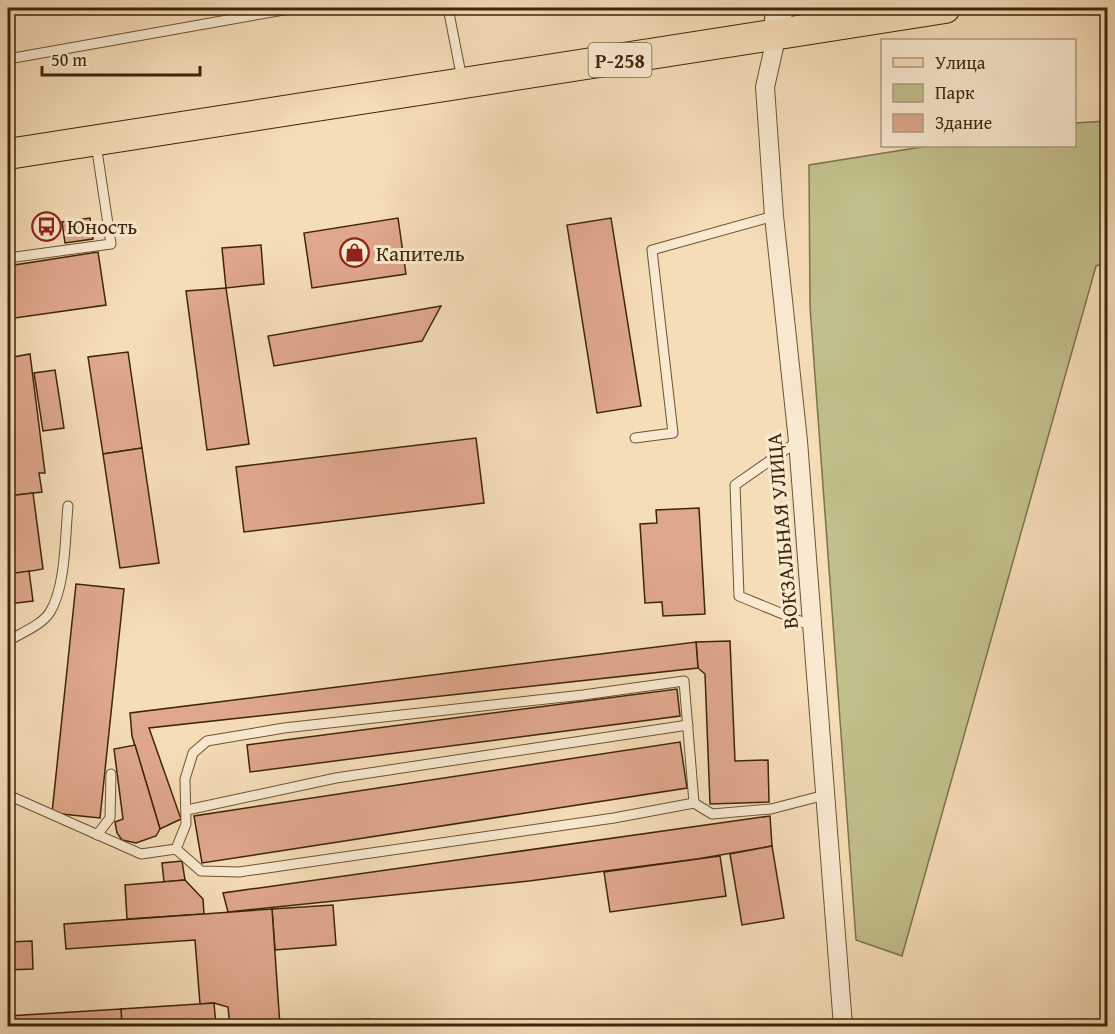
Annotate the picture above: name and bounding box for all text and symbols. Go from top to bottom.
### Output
scale bar [42,39,200,77]
legend [881,39,1076,147]
road number: Р-258 [588,43,652,77]
text: 50 m [51,46,87,73]
text: Улица [935,49,986,76]
text: Парк [935,79,975,106]
text: Здание [935,109,992,136]
bus stop icon: Юность [30,210,62,242]
place label: Юность [67,211,137,242]
shop icon: Капитель [339,237,371,269]
place label: Капитель [376,238,465,269]
street label: ВОКЗАЛЬНАЯ УЛИЦА [758,432,806,630]

